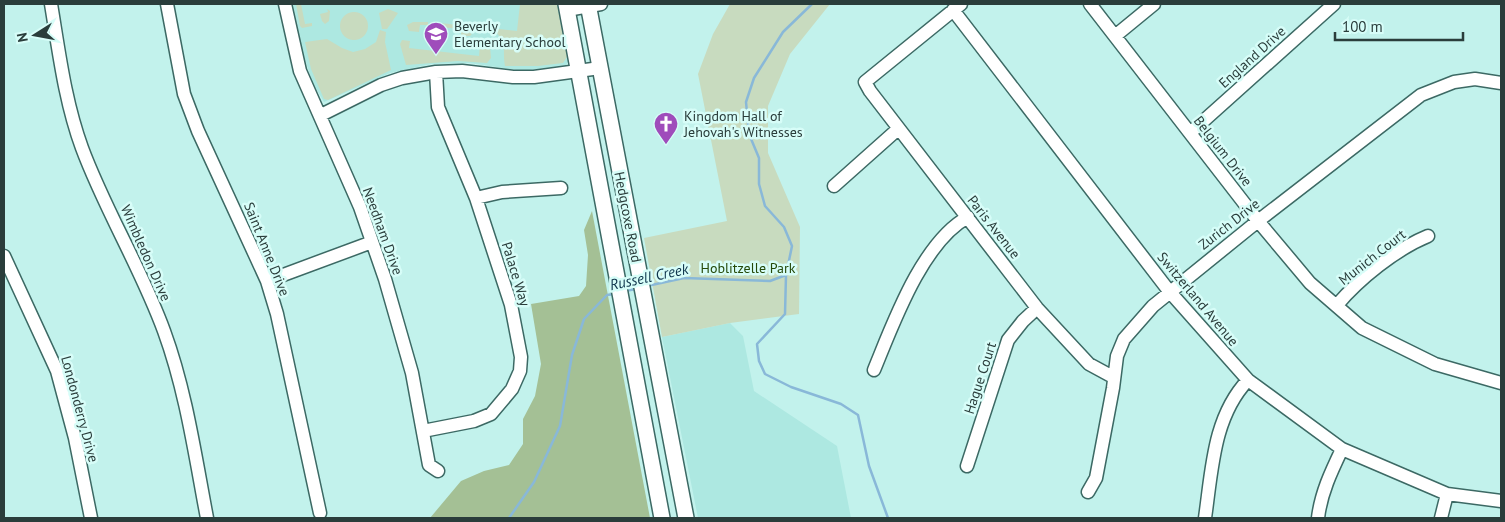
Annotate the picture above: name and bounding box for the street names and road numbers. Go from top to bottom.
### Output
street label: England Drive [1215,22,1289,92]
street label: Belgium Drive [1190,112,1256,190]
street label: Hedgcoxe Road [610,170,646,264]
street label: Needham Drive [359,185,407,277]
street label: Paris Avenue [964,192,1024,262]
street label: Zurich Drive [1195,195,1263,253]
street label: Saint Anne Drive [240,199,294,299]
street label: Wimbledon Drive [117,202,175,304]
street label: Munich Court [1335,225,1409,289]
street label: Palace Way [498,240,534,309]
street label: Switzerland Avenue [1153,248,1243,350]
street label: Hague Court [960,339,1000,416]
street label: Londonderry Drive [57,354,103,464]

